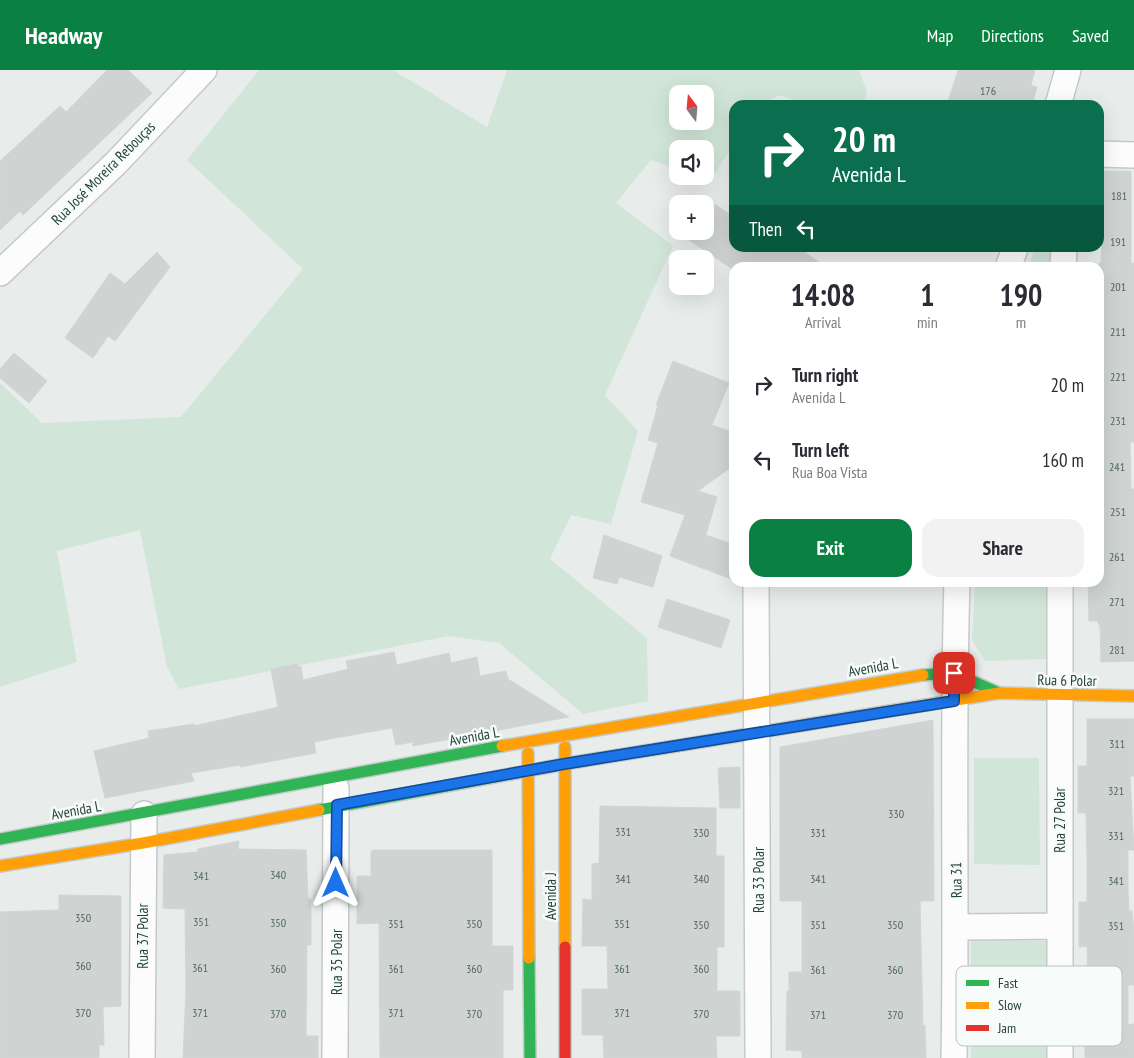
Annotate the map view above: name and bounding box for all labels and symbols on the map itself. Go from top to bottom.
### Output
house number: 176 [980,83,996,98]
north arrow [669,85,714,130]
street label: Rua José Moreira Rebouças [47,117,159,229]
house number: 181 [1111,188,1127,203]
house number: 191 [1110,234,1126,249]
house number: 201 [1110,279,1126,294]
house number: 211 [1110,324,1126,339]
house number: 221 [1110,369,1126,384]
house number: 231 [1110,413,1126,428]
house number: 241 [1109,459,1125,474]
house number: 251 [1110,504,1126,519]
house number: 261 [1109,549,1125,564]
house number: 271 [1109,594,1125,609]
house number: 281 [1109,642,1125,657]
pin [933,652,975,694]
street label: Avenida L [847,653,900,681]
street label: Rua 6 Polar [1037,670,1098,690]
street label: Avenida L [448,722,501,750]
house number: 311 [1109,736,1125,751]
house number: 321 [1108,783,1124,798]
street label: Rua 27 Polar [1050,786,1069,853]
street label: Avenida L [50,796,103,824]
house number: 330 [888,806,904,821]
house number: 331 [615,824,631,839]
house number: 330 [693,825,709,840]
house number: 331 [810,825,826,840]
house number: 331 [1108,828,1124,843]
street label: Rua 33 Polar [749,846,768,913]
position arrow [309,856,361,908]
street label: Rua 31 [946,862,966,898]
house number: 340 [270,867,286,882]
house number: 341 [193,868,209,883]
house number: 341 [615,871,631,886]
house number: 340 [693,871,709,886]
house number: 341 [810,871,826,886]
street label: Avenida J [541,872,560,920]
house number: 341 [1108,873,1124,888]
street label: Rua 37 Polar [133,902,152,969]
house number: 350 [75,910,91,925]
house number: 351 [193,914,209,929]
house number: 350 [270,915,286,930]
house number: 351 [388,916,404,931]
house number: 350 [466,916,482,931]
house number: 351 [614,916,630,931]
house number: 350 [693,917,709,932]
house number: 351 [810,917,826,932]
house number: 350 [887,917,903,932]
house number: 351 [1108,918,1124,933]
street label: Rua 35 Polar [327,928,346,995]
house number: 360 [75,958,91,973]
house number: 361 [192,960,208,975]
house number: 360 [270,961,286,976]
house number: 361 [388,961,404,976]
house number: 360 [466,961,482,976]
house number: 361 [614,961,630,976]
house number: 360 [693,961,709,976]
house number: 361 [810,962,826,977]
house number: 360 [887,962,903,977]
legend [956,966,1122,1046]
text: Fast [998,974,1018,992]
text: Slow [998,996,1022,1014]
house number: 370 [75,1005,91,1020]
house number: 371 [192,1005,208,1020]
house number: 371 [388,1005,404,1020]
house number: 371 [614,1005,630,1020]
house number: 370 [270,1006,286,1021]
house number: 370 [466,1006,482,1021]
house number: 370 [693,1006,709,1021]
house number: 371 [810,1007,826,1022]
house number: 370 [887,1007,903,1022]
text: Jam [997,1019,1016,1037]

